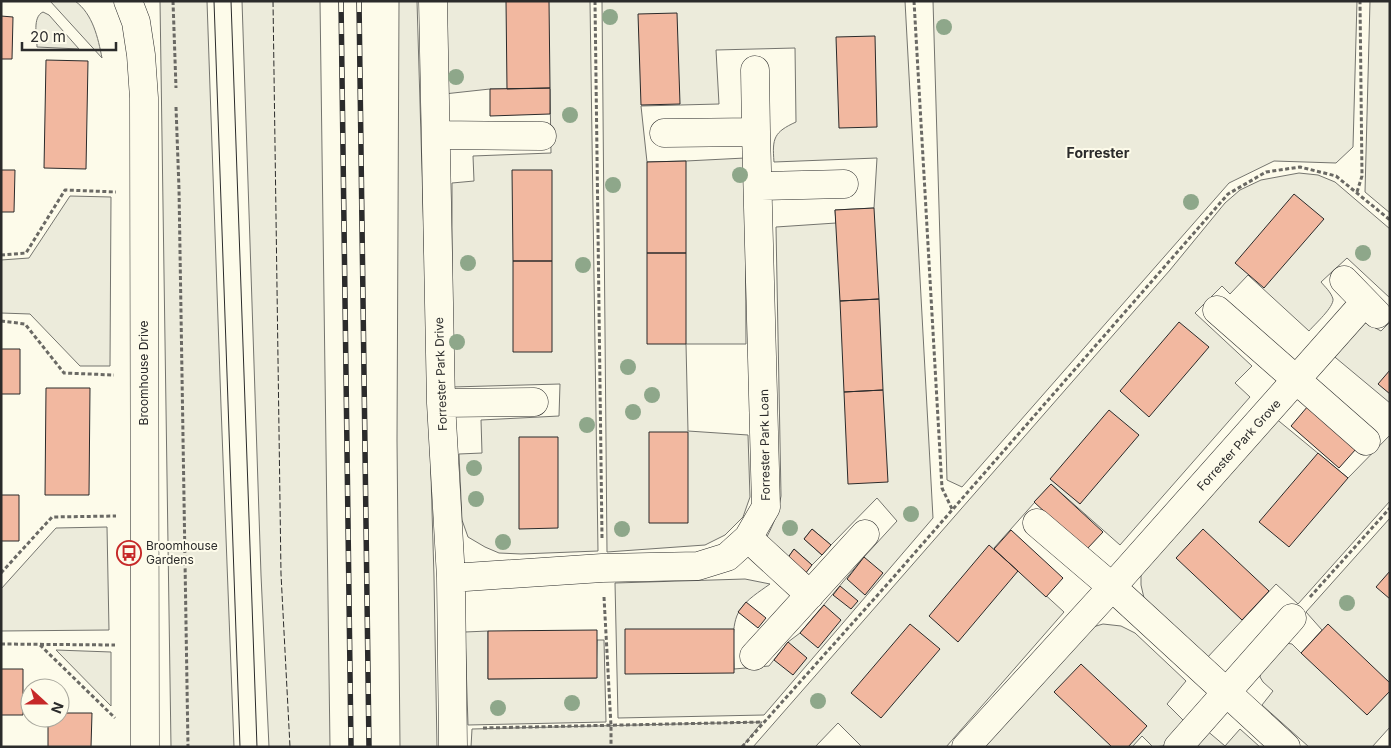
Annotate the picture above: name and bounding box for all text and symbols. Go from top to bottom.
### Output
scale bar [22,20,116,52]
text: 20 m [30,27,66,46]
district label: Forrester [1067,144,1130,161]
street label: Forrester Park Drive [431,317,450,431]
street label: Broomhouse Drive [136,321,151,425]
street label: Forrester Park Loan [756,389,773,501]
street label: Forrester Park Grove [1194,396,1284,493]
place label: Broomhouse Gardens [146,538,218,567]
bus stop icon: Broomhouse Gardens [116,540,142,566]
north arrow [20,678,70,728]
text: N [48,700,67,716]

